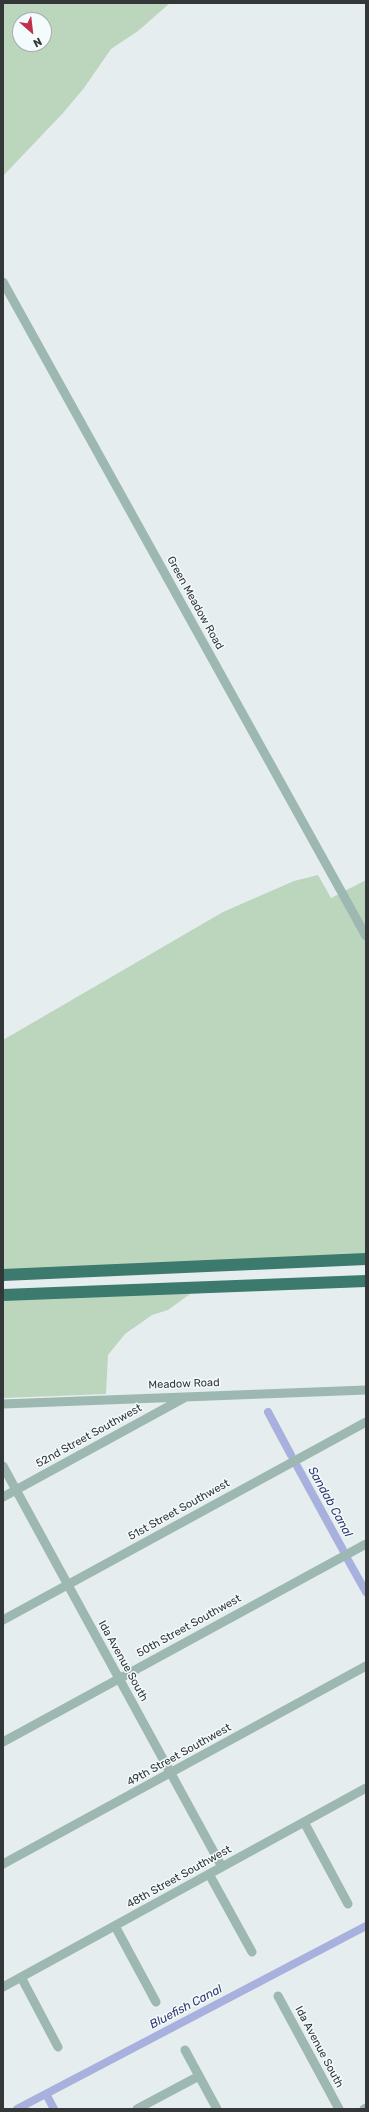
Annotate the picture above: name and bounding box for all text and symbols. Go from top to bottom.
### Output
north arrow [12,12,52,52]
text: N [31,35,44,50]
street label: Green Meadow Road [164,554,226,652]
street label: Meadow Road [148,1376,220,1392]
street label: 52nd Street Southwest [34,1401,144,1471]
water label: Sandab Canal [305,1464,355,1540]
street label: 51st Street Southwest [126,1477,232,1543]
street label: 50th Street Southwest [135,1592,243,1660]
street label: Ida Avenue South [95,1618,151,1704]
street label: 49th Street Southwest [125,1721,233,1789]
street label: 48th Street Southwest [124,1843,234,1911]
water label: Bluefish Canal [147,1982,225,2032]
street label: Ida Avenue South [292,2004,346,2090]

